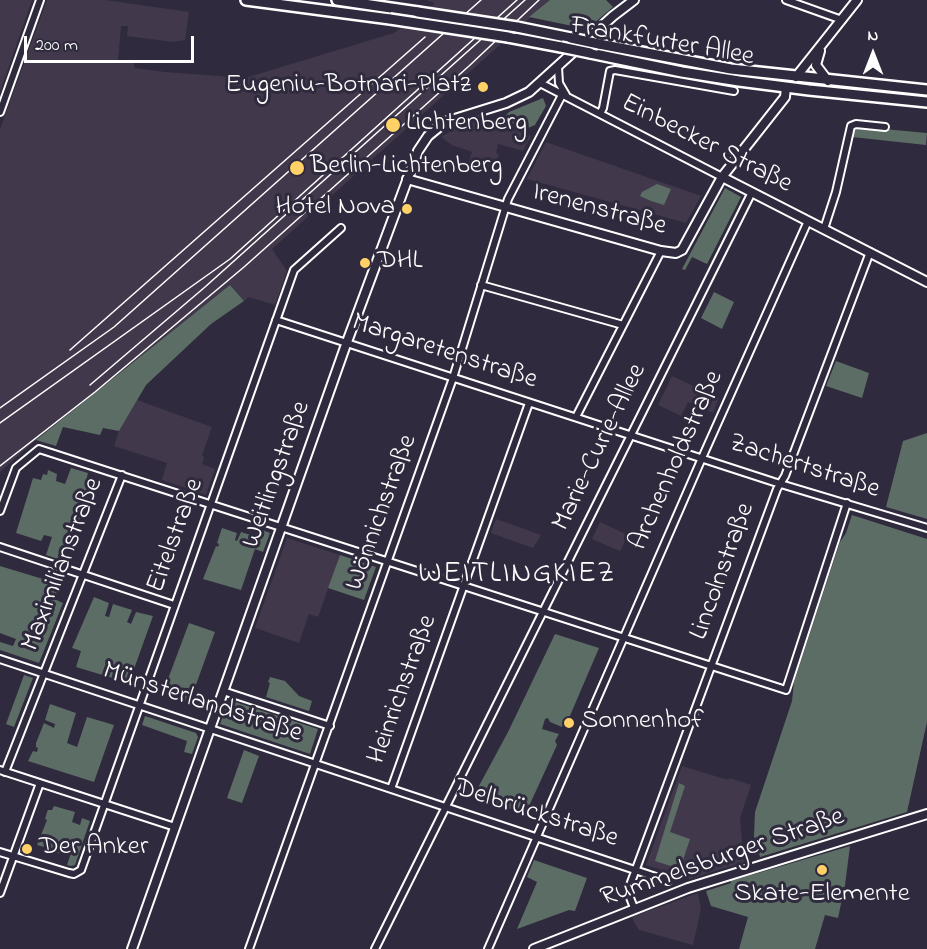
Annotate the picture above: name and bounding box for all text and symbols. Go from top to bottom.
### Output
street label: Frankfurter Allee [568,11,756,75]
scale bar [27,24,196,62]
north arrow [843,24,903,84]
text: N [868,24,878,48]
text: 200 m [35,33,78,59]
place label: Eugeniu-Botnari-Platz [225,71,471,103]
marker: Eugeniu-Botnari-Platz [476,80,490,94]
street label: Einbecker Straße [615,88,797,202]
place label: Lichtenberg [406,109,527,141]
marker: Lichtenberg [384,116,402,134]
place label: Berlin-Lichtenberg [310,152,502,184]
marker: Berlin-Lichtenberg [288,159,306,177]
street label: Irenenstraße [528,178,670,244]
place label: Hotel Nova [276,193,395,225]
marker: Hotel Nova [400,202,414,216]
place label: DHL [377,247,422,279]
marker: DHL [358,256,372,270]
street label: Margaretenstraße [347,308,541,398]
street label: Marie-Curie-Allee [547,359,655,537]
street label: Archenholdstraße [624,366,732,556]
street label: Weitlingstraße [236,397,320,553]
street label: Zachertstraße [725,428,883,508]
street label: Wönnichstraße [340,431,426,595]
street label: Maximilianstraße [16,474,112,656]
street label: Eitelstraße [141,475,213,597]
street label: Lincolnstraße [684,499,764,645]
district label: WEITLINGKIEZ [418,558,616,594]
street label: Heinrichstraße [362,611,446,769]
street label: Münsterlandstraße [98,656,306,752]
place label: Sonnenhof [581,707,704,739]
marker: Sonnenhof [562,716,576,730]
street label: Delbrückstraße [450,773,622,857]
street label: Rummelsburger Straße [597,802,849,916]
place label: Der Anker [39,833,148,865]
marker: Der Anker [20,842,34,856]
marker: Skate-Elemente [815,863,829,877]
place label: Skate-Elemente [734,880,910,912]

